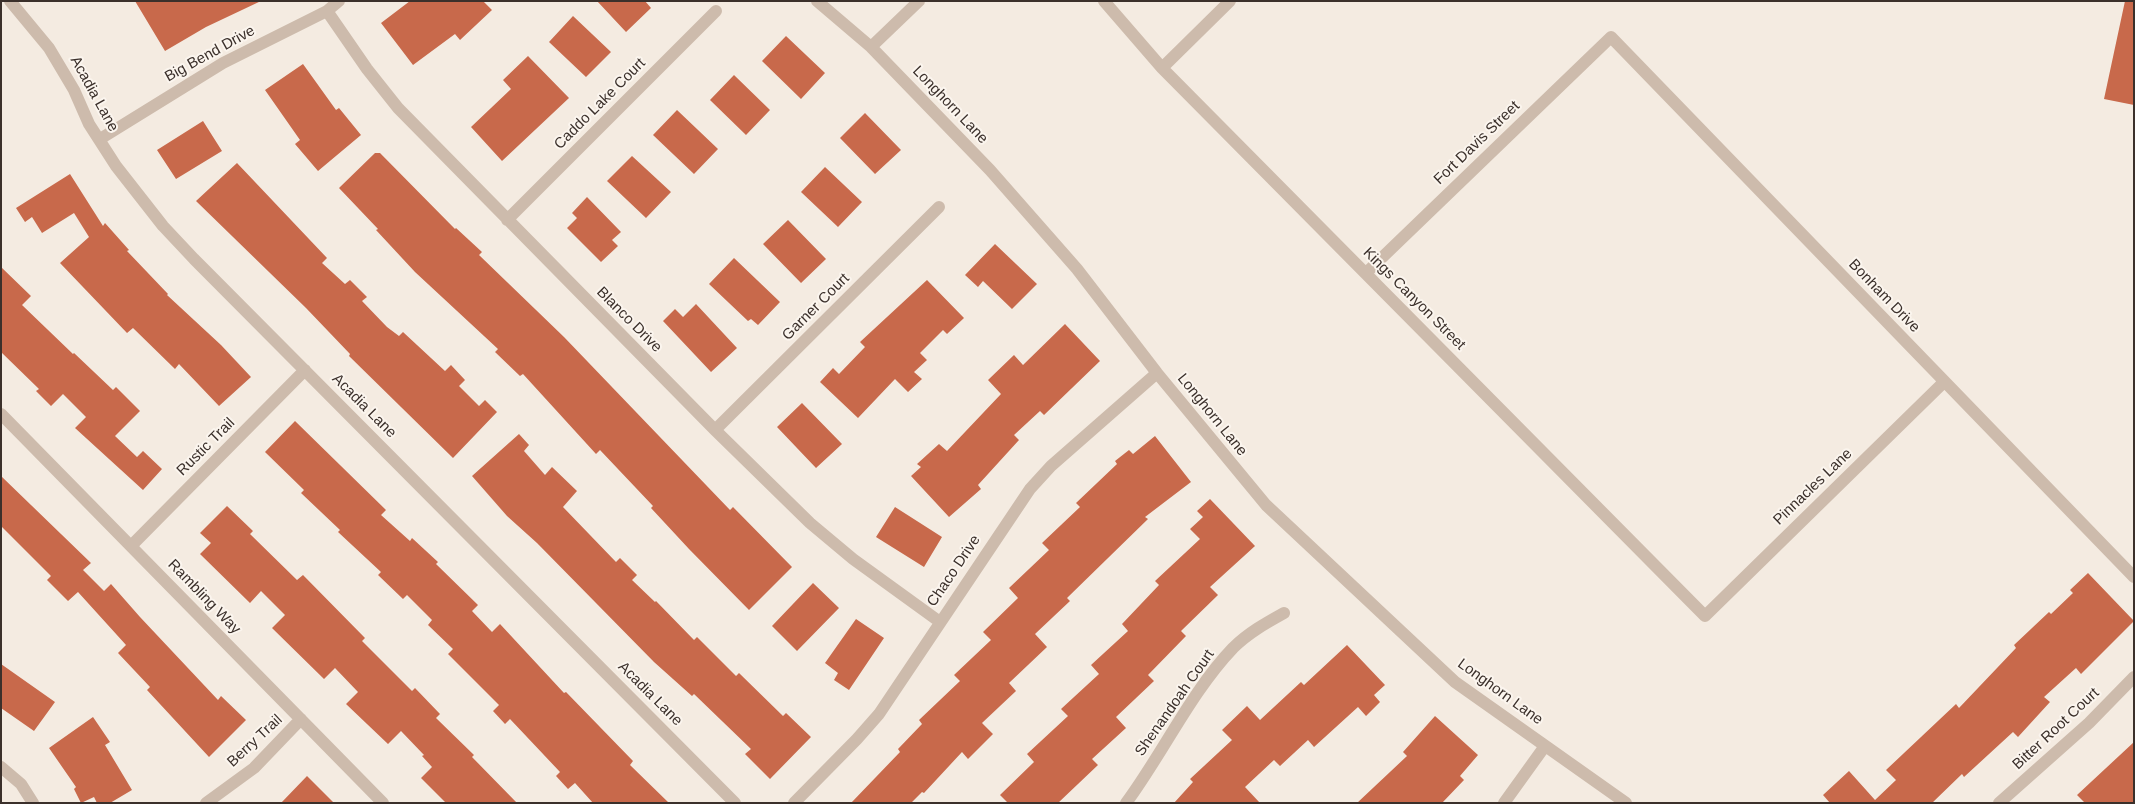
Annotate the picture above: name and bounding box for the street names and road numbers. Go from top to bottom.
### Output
street label: Big Bend Drive [162,22,258,86]
street label: Acadia Lane [66,53,122,135]
street label: Caddo Lake Court [551,55,649,153]
street label: Longhorn Lane [908,62,992,148]
street label: Fort Davis Street [1430,97,1524,189]
street label: Kings Canyon Street [1359,244,1469,354]
street label: Bonham Drive [1845,256,1923,336]
street label: Garner Court [779,270,853,344]
street label: Blanco Drive [593,284,665,356]
street label: Acadia Lane [328,370,400,442]
street label: Longhorn Lane [1173,370,1251,460]
street label: Rustic Trail [173,414,239,480]
street label: Pinnacles Lane [1770,445,1856,529]
street label: Chaco Drive [923,532,985,610]
street label: Rambling Way [164,556,244,638]
street label: Shenandoah Court [1132,646,1218,760]
street label: Longhorn Lane [1454,655,1546,729]
street label: Acadia Lane [614,658,686,730]
street label: Bitter Root Court [2009,684,2103,774]
street label: Berry Trail [224,711,286,771]

